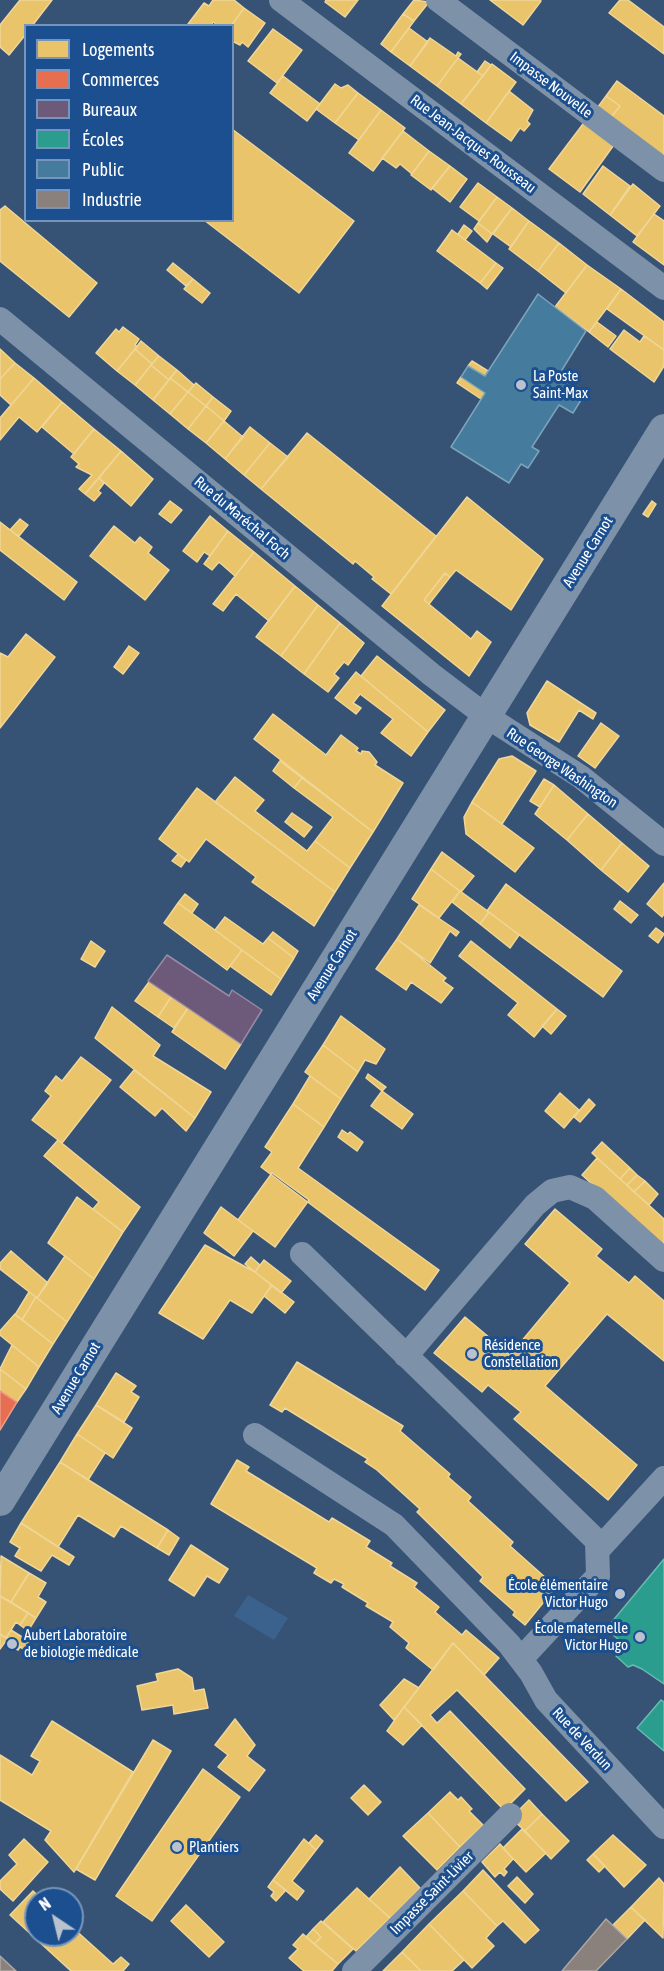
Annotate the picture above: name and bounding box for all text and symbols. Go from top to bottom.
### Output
legend [24,24,234,222]
text: Logements [82,39,154,60]
street label: Impasse Nouvelle [506,48,596,122]
text: Commerces [82,69,159,90]
street label: Rue Jean-Jacques Rousseau [407,91,539,197]
text: Bureaux [82,99,137,120]
text: Écoles [82,129,124,150]
text: Public [82,159,124,180]
text: Industrie [82,189,142,210]
place label: La Poste Saint-Max [533,367,588,402]
marker: La Poste Saint-Max [514,378,528,392]
street label: Rue du Maréchal Foch [190,473,294,563]
street label: Avenue Carnot [559,513,617,591]
street label: Rue George Washington [503,724,621,812]
street label: Avenue Carnot [303,926,361,1004]
place label: Résidence Constellation [484,1336,558,1371]
street label: Avenue Carnot [48,1339,104,1417]
marker: Résidence Constellation [465,1347,479,1361]
place label: École élémentaire Victor Hugo [508,1576,608,1611]
marker: École élémentaire Victor Hugo [613,1587,627,1601]
place label: École maternelle Victor Hugo [534,1619,628,1654]
place label: Aubert Laboratoire de biologie médicale [24,1626,138,1661]
marker: École maternelle Victor Hugo [633,1630,647,1644]
marker: Aubert Laboratoire de biologie médicale [5,1637,19,1651]
street label: Rue de Verdun [548,1704,616,1774]
place label: Plantiers [189,1838,239,1856]
marker: Plantiers [170,1840,184,1854]
street label: Impasse Saint-Livier [387,1848,477,1938]
north arrow [24,1887,84,1947]
text: N [36,1894,54,1914]

